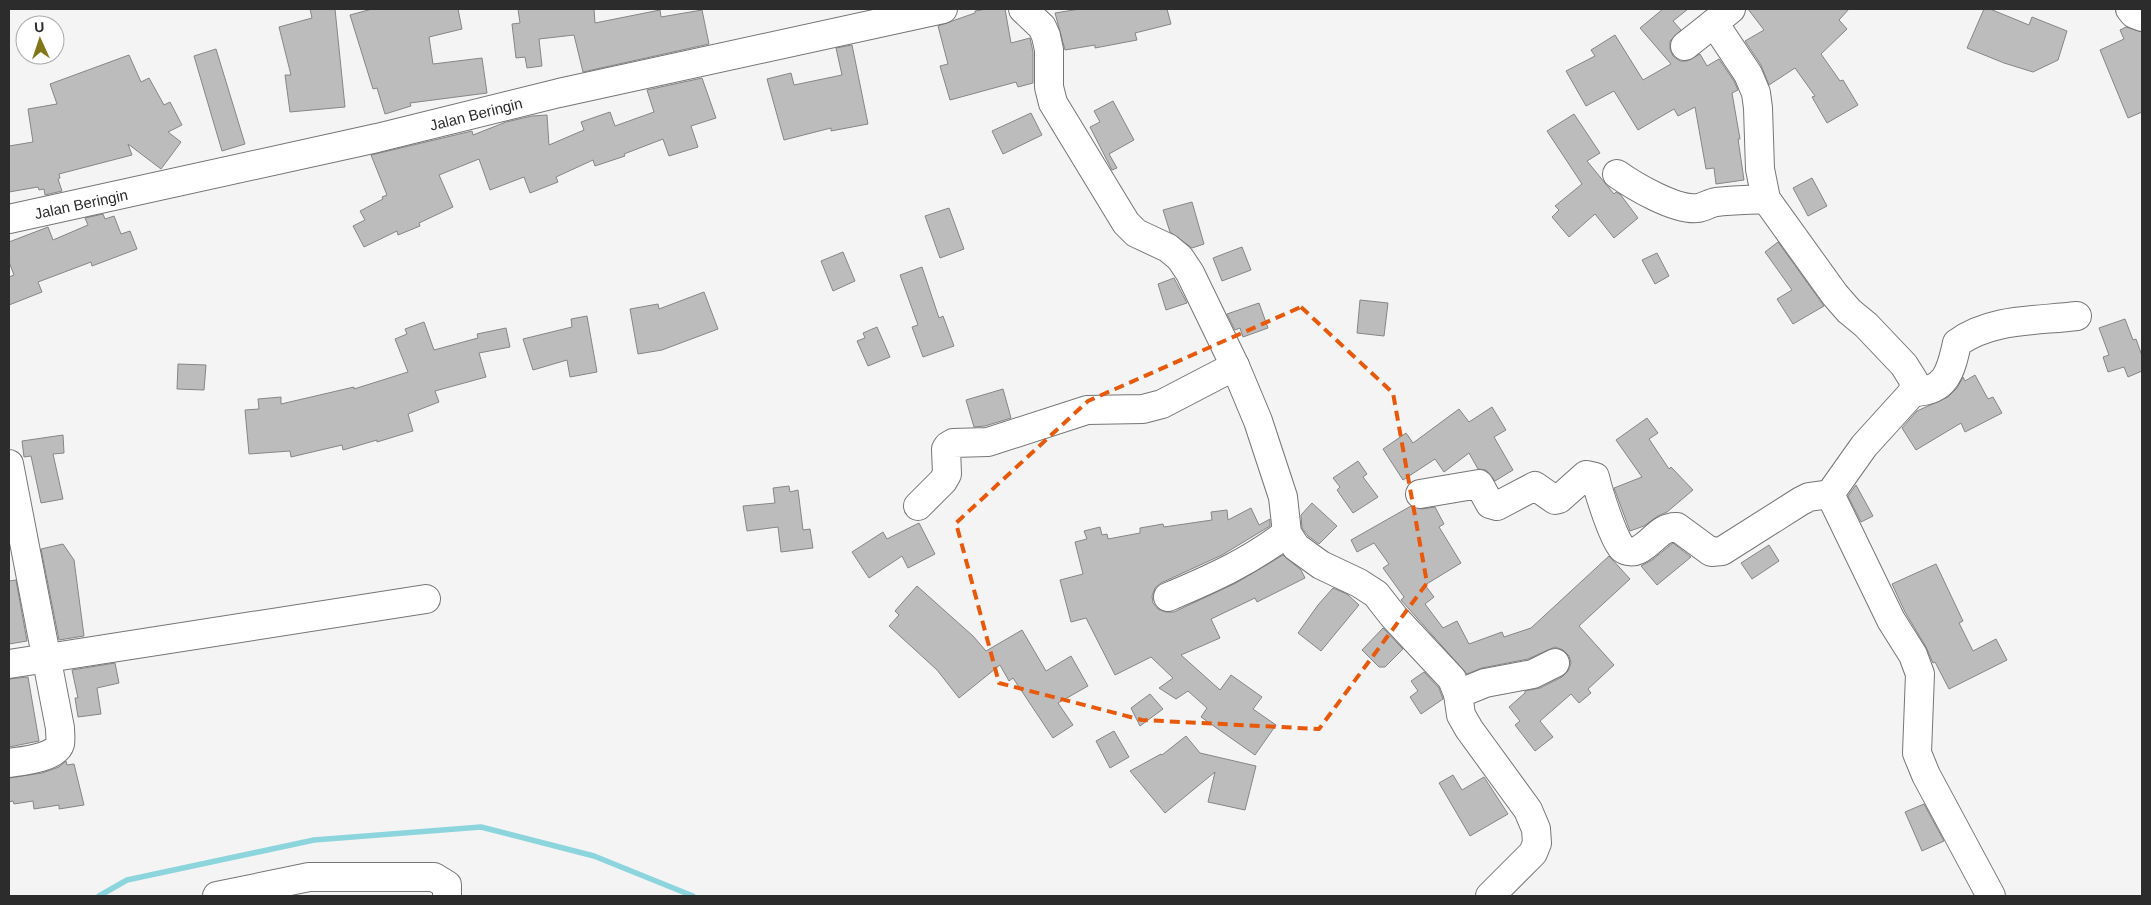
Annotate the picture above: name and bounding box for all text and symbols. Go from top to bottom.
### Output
north arrow [15,15,65,65]
text: U [34,19,45,35]
street label: Jalan Beringin [428,94,524,134]
street label: Jalan Beringin [33,186,129,222]

